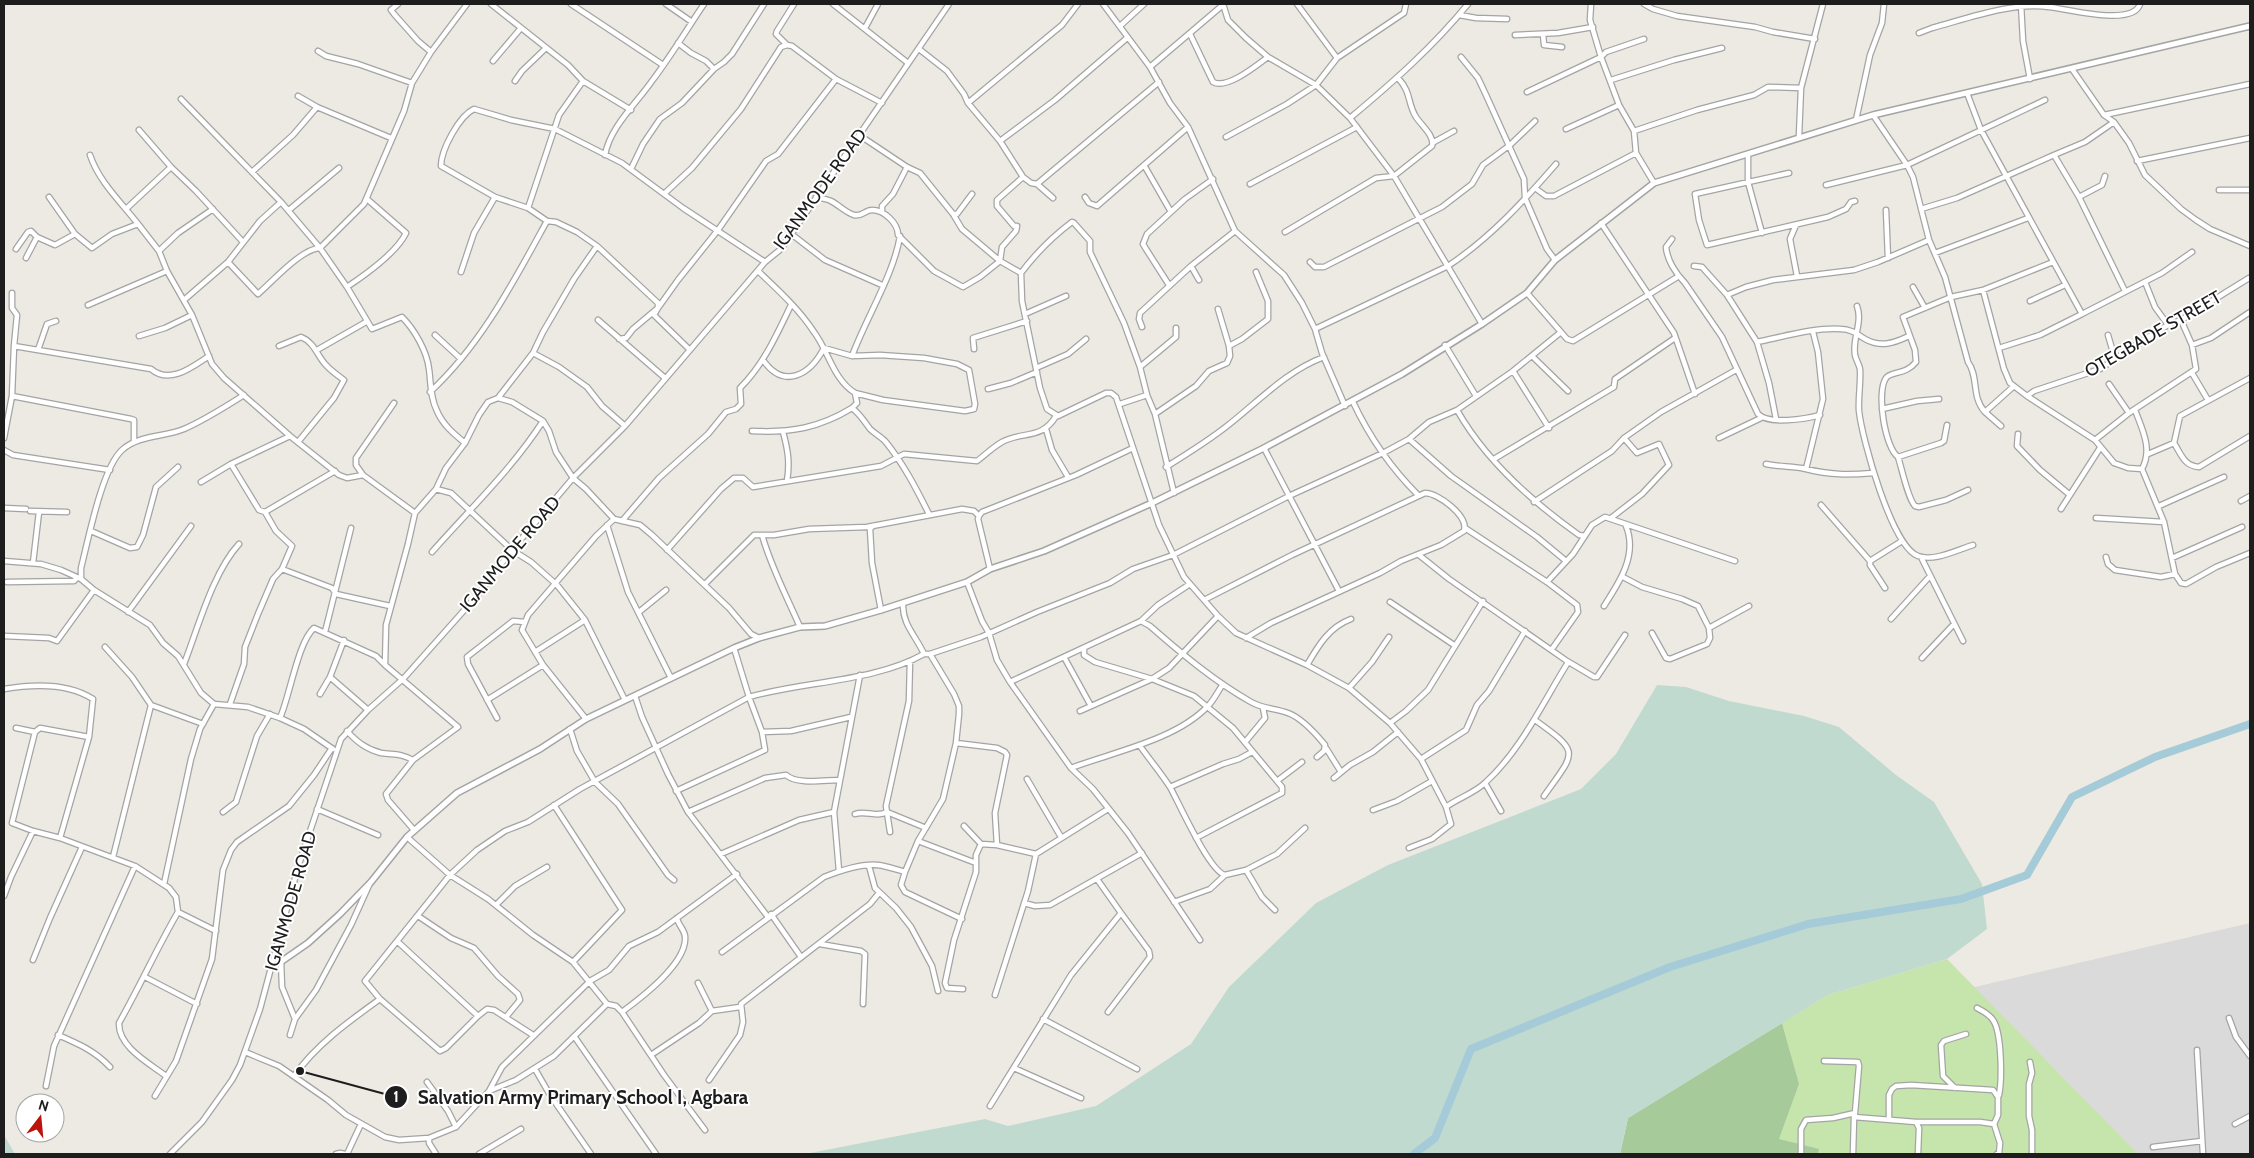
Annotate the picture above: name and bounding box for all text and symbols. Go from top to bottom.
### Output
street label: IGANMODE ROAD [769,124,871,254]
street label: OTEGBADE STREET [2081,286,2226,382]
street label: IGANMODE ROAD [455,492,565,616]
street label: IGANMODE ROAD [261,828,321,974]
callout: Salvation Army Primary School I, Agbara [383,1080,759,1114]
text: Salvation Army Primary School I, Agbara [418,1086,749,1109]
text: 1 [393,1088,399,1106]
north arrow [15,1093,65,1143]
text: N [36,1095,51,1116]

